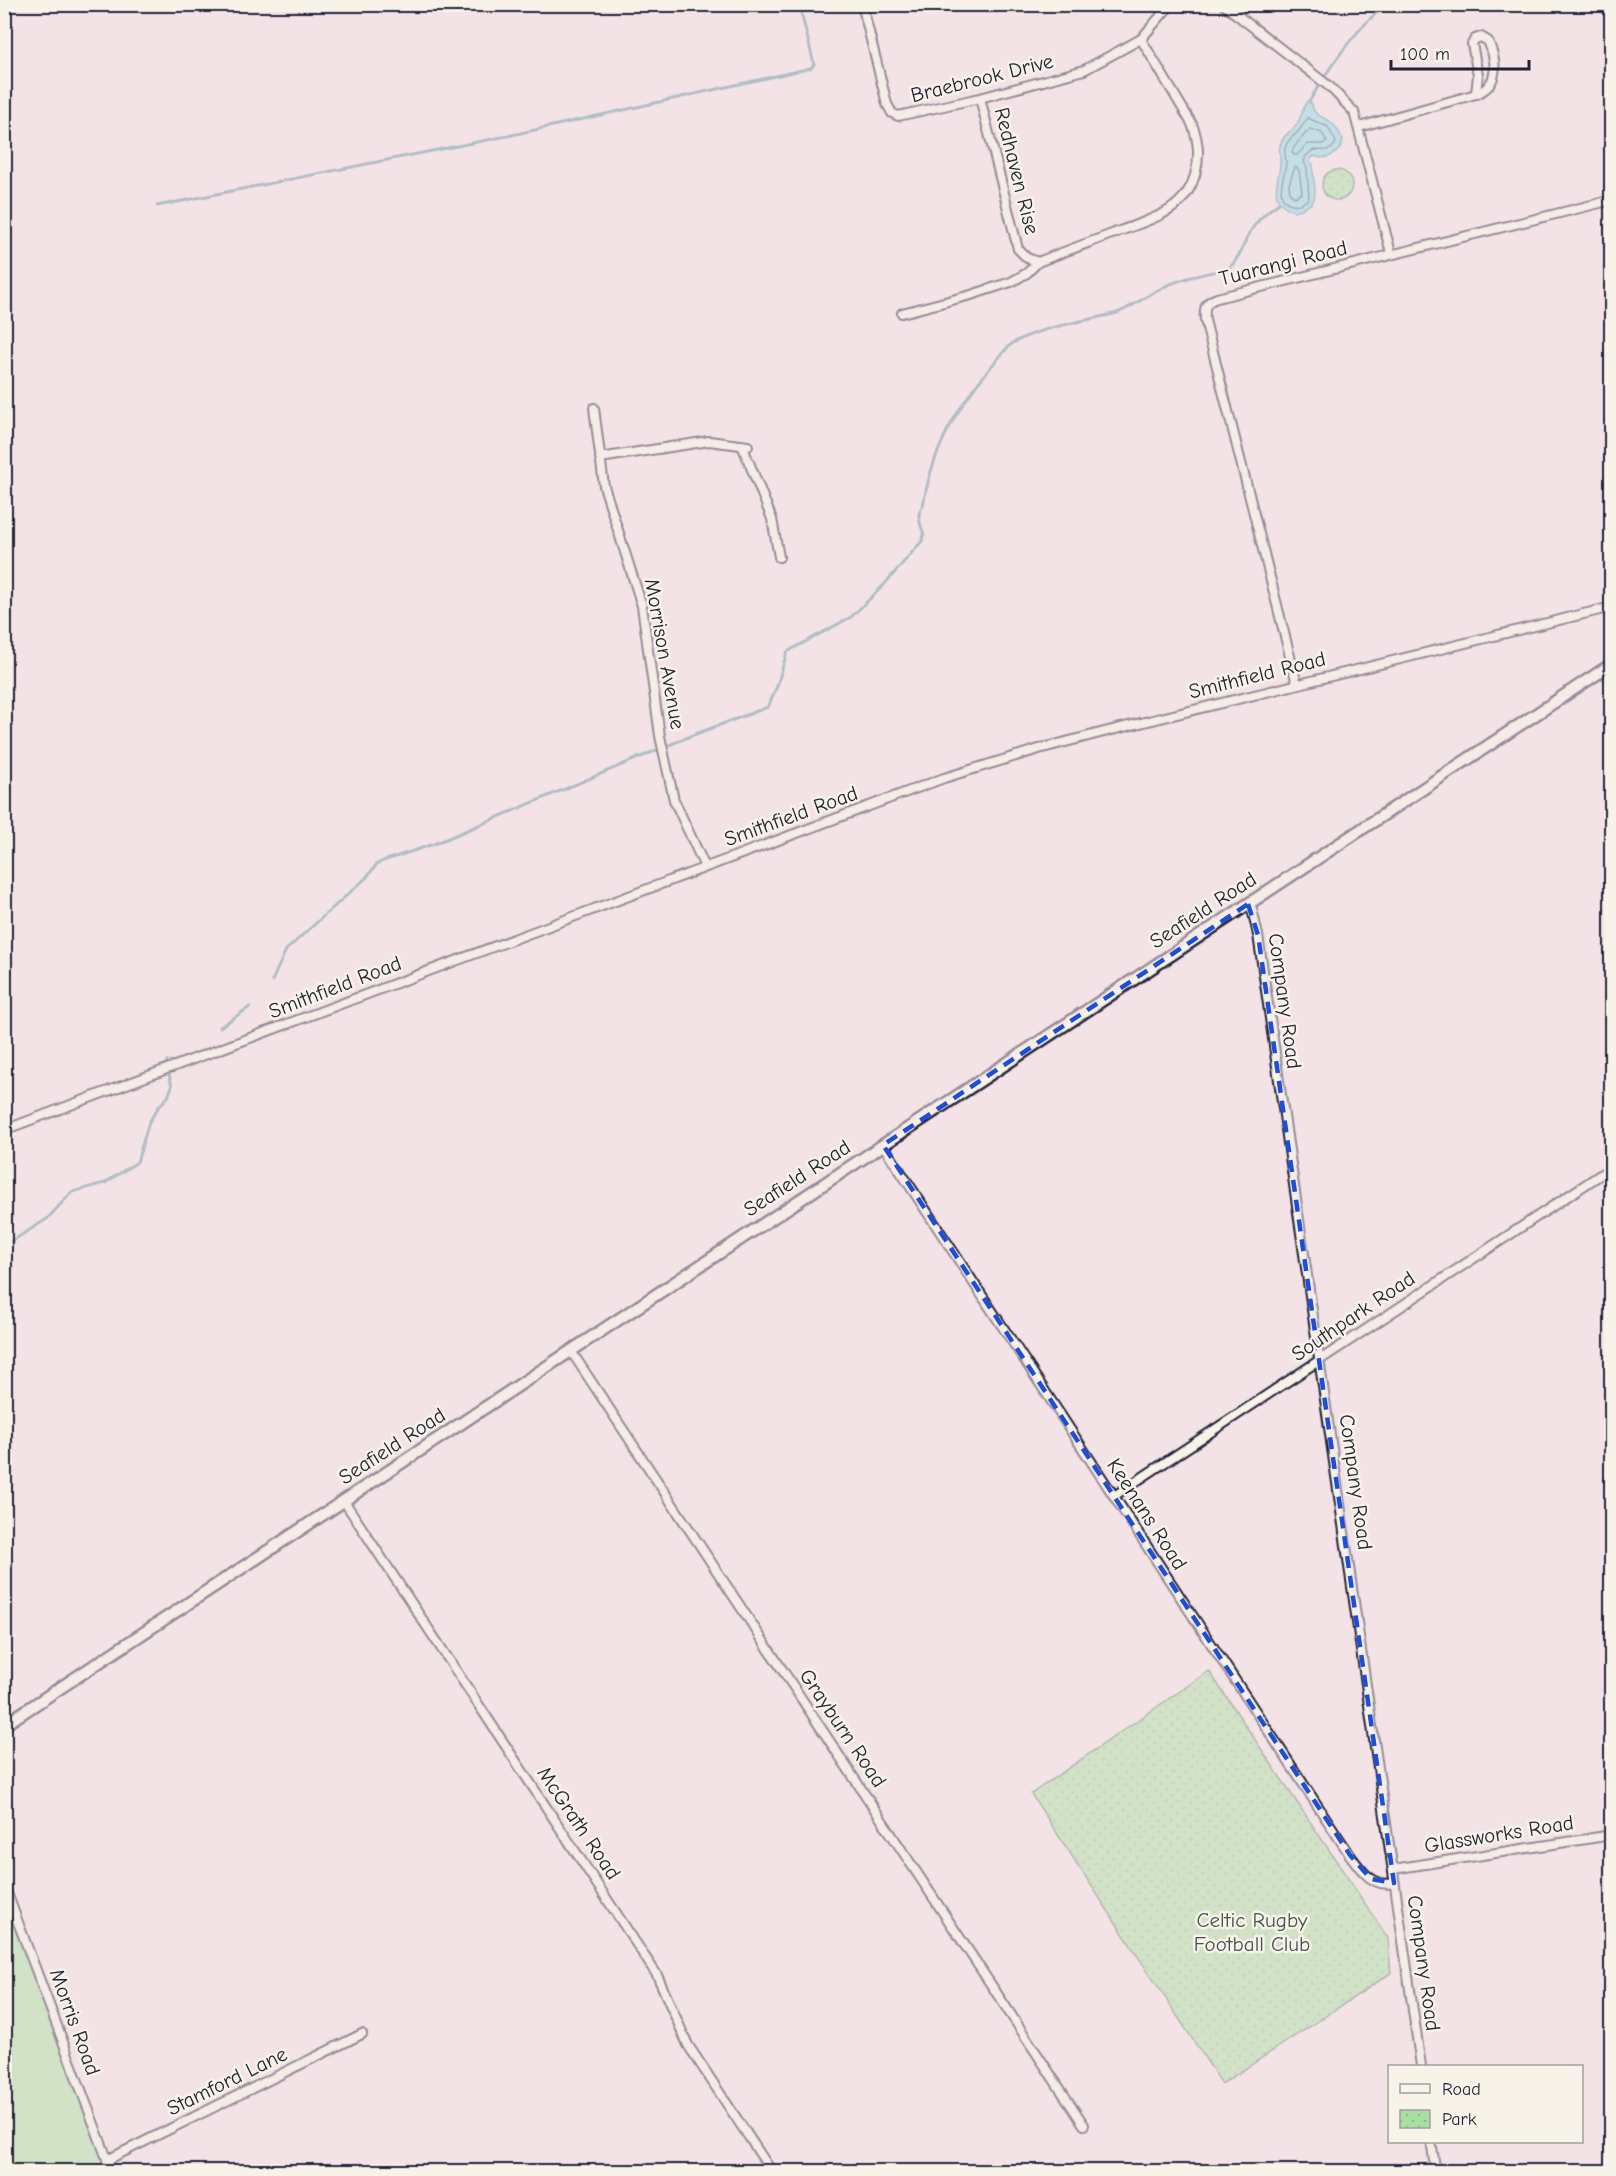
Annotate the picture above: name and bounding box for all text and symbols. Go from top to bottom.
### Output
scale bar [1391,33,1529,71]
text: 100 m [1400,44,1450,65]
street label: Braebrook Drive [908,49,1056,107]
street label: Redhaven Rise [990,105,1044,237]
street label: Tuarangi Road [1216,235,1350,291]
street label: Morrison Avenue [640,577,690,731]
street label: Smithfield Road [1186,646,1328,704]
street label: Smithfield Road [721,781,861,851]
street label: Seafield Road [1145,867,1261,953]
street label: Company Road [1264,932,1306,1070]
street label: Smithfield Road [265,951,405,1023]
street label: Seafield Road [739,1135,855,1221]
street label: Southpark Road [1287,1266,1419,1366]
street label: Seafield Road [334,1403,450,1489]
street label: Company Road [1335,1413,1377,1551]
street label: Keenans Road [1102,1454,1192,1574]
street label: Grayburn Road [795,1664,891,1792]
street label: McGrath Road [532,1762,626,1884]
street label: Glassworks Road [1423,1810,1575,1858]
street label: Company Road [1403,1894,1445,2032]
park label: Celtic Rugby Football Club [1194,1908,1310,1956]
street label: Morris Road [45,1966,105,2078]
street label: Stamford Lane [163,2042,291,2120]
legend [1388,2065,1583,2143]
text: Road [1442,2079,1481,2100]
text: Park [1442,2109,1477,2130]

